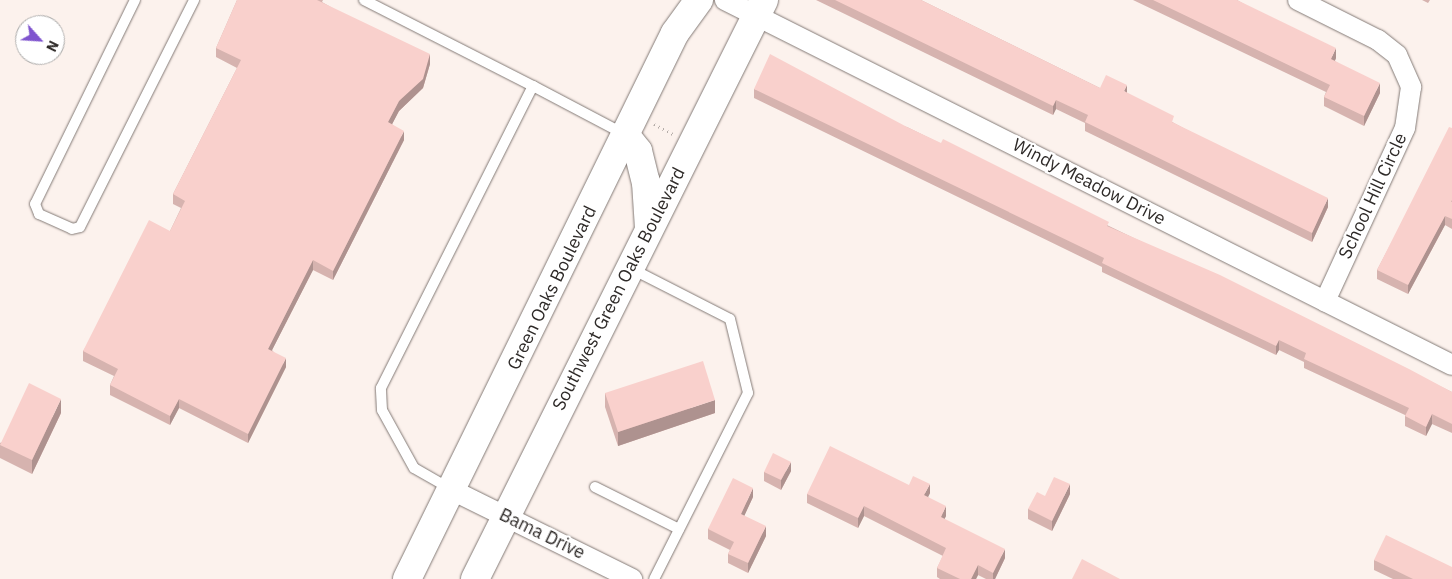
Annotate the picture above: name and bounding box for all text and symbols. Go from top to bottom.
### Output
north arrow [15,15,65,65]
text: N [42,38,63,55]
street label: School Hill Circle [1334,130,1412,262]
street label: Windy Meadow Drive [1009,134,1169,230]
street label: Southwest Green Oaks Boulevard [548,164,690,414]
street label: Green Oaks Boulevard [503,202,601,374]
street label: Bama Drive [496,504,588,564]

